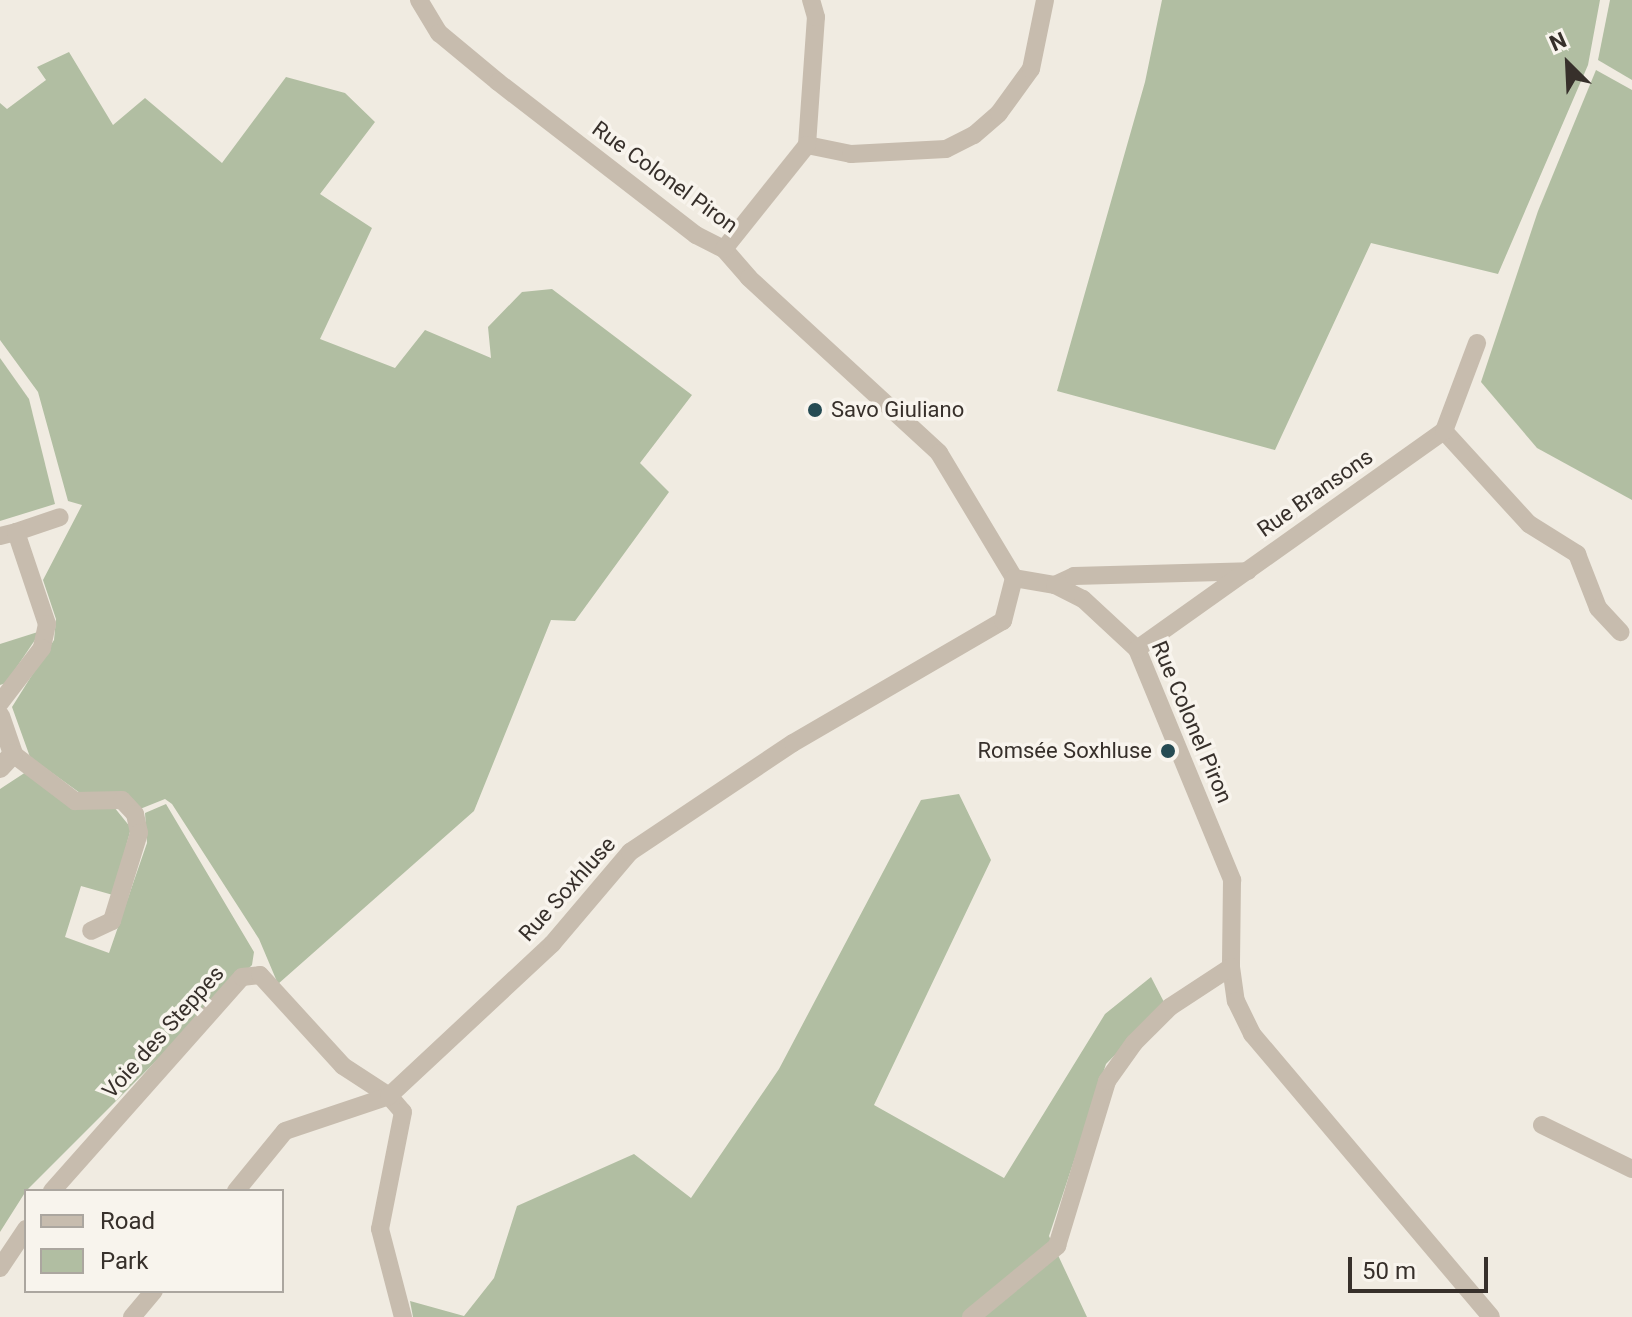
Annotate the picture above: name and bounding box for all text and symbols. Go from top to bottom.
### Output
north arrow [1528,24,1608,104]
text: N [1546,27,1570,56]
street label: Rue Colonel Piron [587,115,743,239]
place label: Savo Giuliano [831,397,964,423]
marker: Savo Giuliano [806,401,824,419]
street label: Rue Bransons [1252,443,1378,543]
street label: Rue Colonel Piron [1146,637,1238,807]
place label: Romsée Soxhluse [978,738,1152,764]
marker: Romsée Soxhluse [1159,742,1177,760]
street label: Rue Soxhluse [513,831,621,947]
street label: Voie des Steppes [97,960,229,1104]
legend [24,1189,284,1293]
text: Road [100,1207,155,1235]
scale bar [1352,1241,1492,1291]
text: Park [100,1247,148,1275]
text: 50 m [1362,1257,1416,1285]

